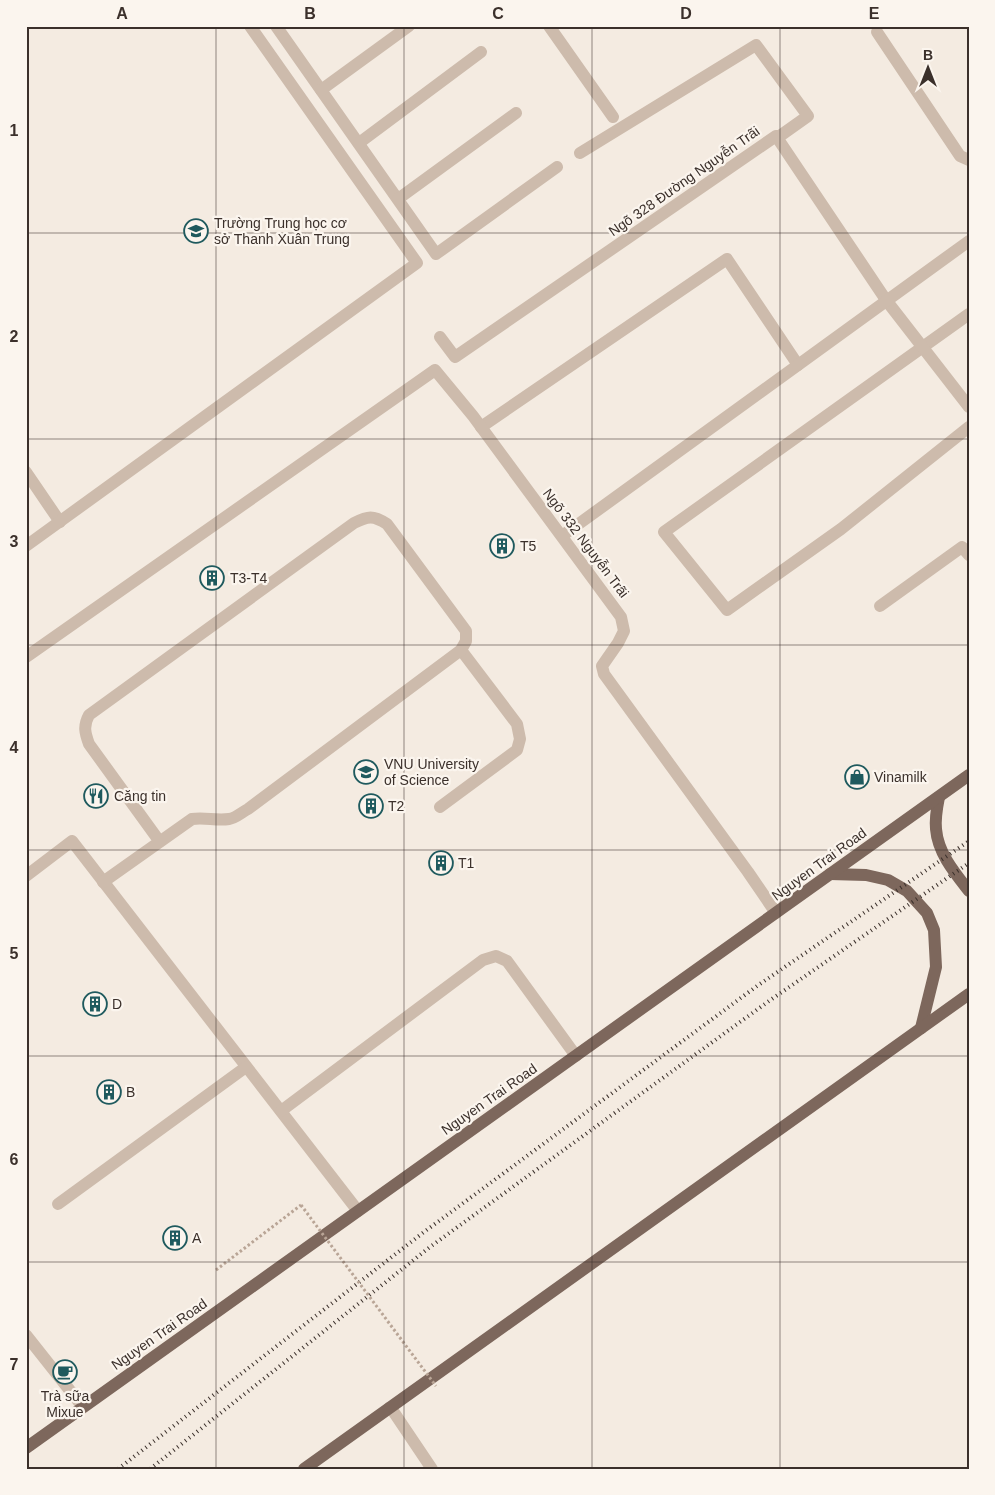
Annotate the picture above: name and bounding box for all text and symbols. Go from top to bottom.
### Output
text: A [116,5,128,22]
text: B [304,5,316,22]
text: C [492,5,504,22]
text: D [680,5,692,22]
text: E [869,5,880,22]
north arrow [902,42,952,92]
text: B [923,47,933,63]
text: 1 [10,122,19,139]
street label: Ngõ 328 Đường Nguyễn Trãi [606,123,762,239]
place label: Trường Trung học cơ sở Thanh Xuân Trung [214,215,350,247]
school or university icon: Trường Trung học cơ sở Thanh Xuân Trung [183,218,209,244]
text: 2 [10,328,19,345]
street label: Ngõ 332 Nguyễn Trãi [540,485,632,601]
text: 3 [10,533,19,550]
building icon: T5 [489,533,515,559]
place label: T5 [520,538,537,554]
building icon: T3-T4 [199,565,225,591]
place label: T3-T4 [230,570,268,586]
text: 4 [10,739,19,756]
place label: VNU University of Science [384,756,479,788]
school or university icon: VNU University of Science [353,759,379,785]
shop icon: Vinamilk [844,764,870,790]
place label: Vinamilk [874,769,928,785]
restaurant icon: Căng tin [83,783,109,809]
place label: Căng tin [114,788,166,804]
building icon: T2 [358,793,384,819]
place label: T2 [388,798,405,814]
street label: Nguyen Trai Road [769,824,869,904]
building icon: T1 [428,850,454,876]
place label: T1 [458,855,475,871]
text: 5 [10,945,19,962]
building icon: D [82,991,108,1017]
place label: D [112,996,122,1012]
street label: Nguyen Trai Road [438,1060,540,1138]
building icon: B [96,1079,122,1105]
place label: B [126,1084,135,1100]
text: 6 [10,1151,19,1168]
building icon: A [162,1225,188,1251]
place label: A [192,1230,202,1246]
street label: Nguyen Trai Road [108,1295,210,1373]
text: 7 [10,1356,19,1373]
cafe icon: Trà sữa Mixue [52,1359,78,1385]
place label: Trà sữa Mixue [41,1388,89,1420]

